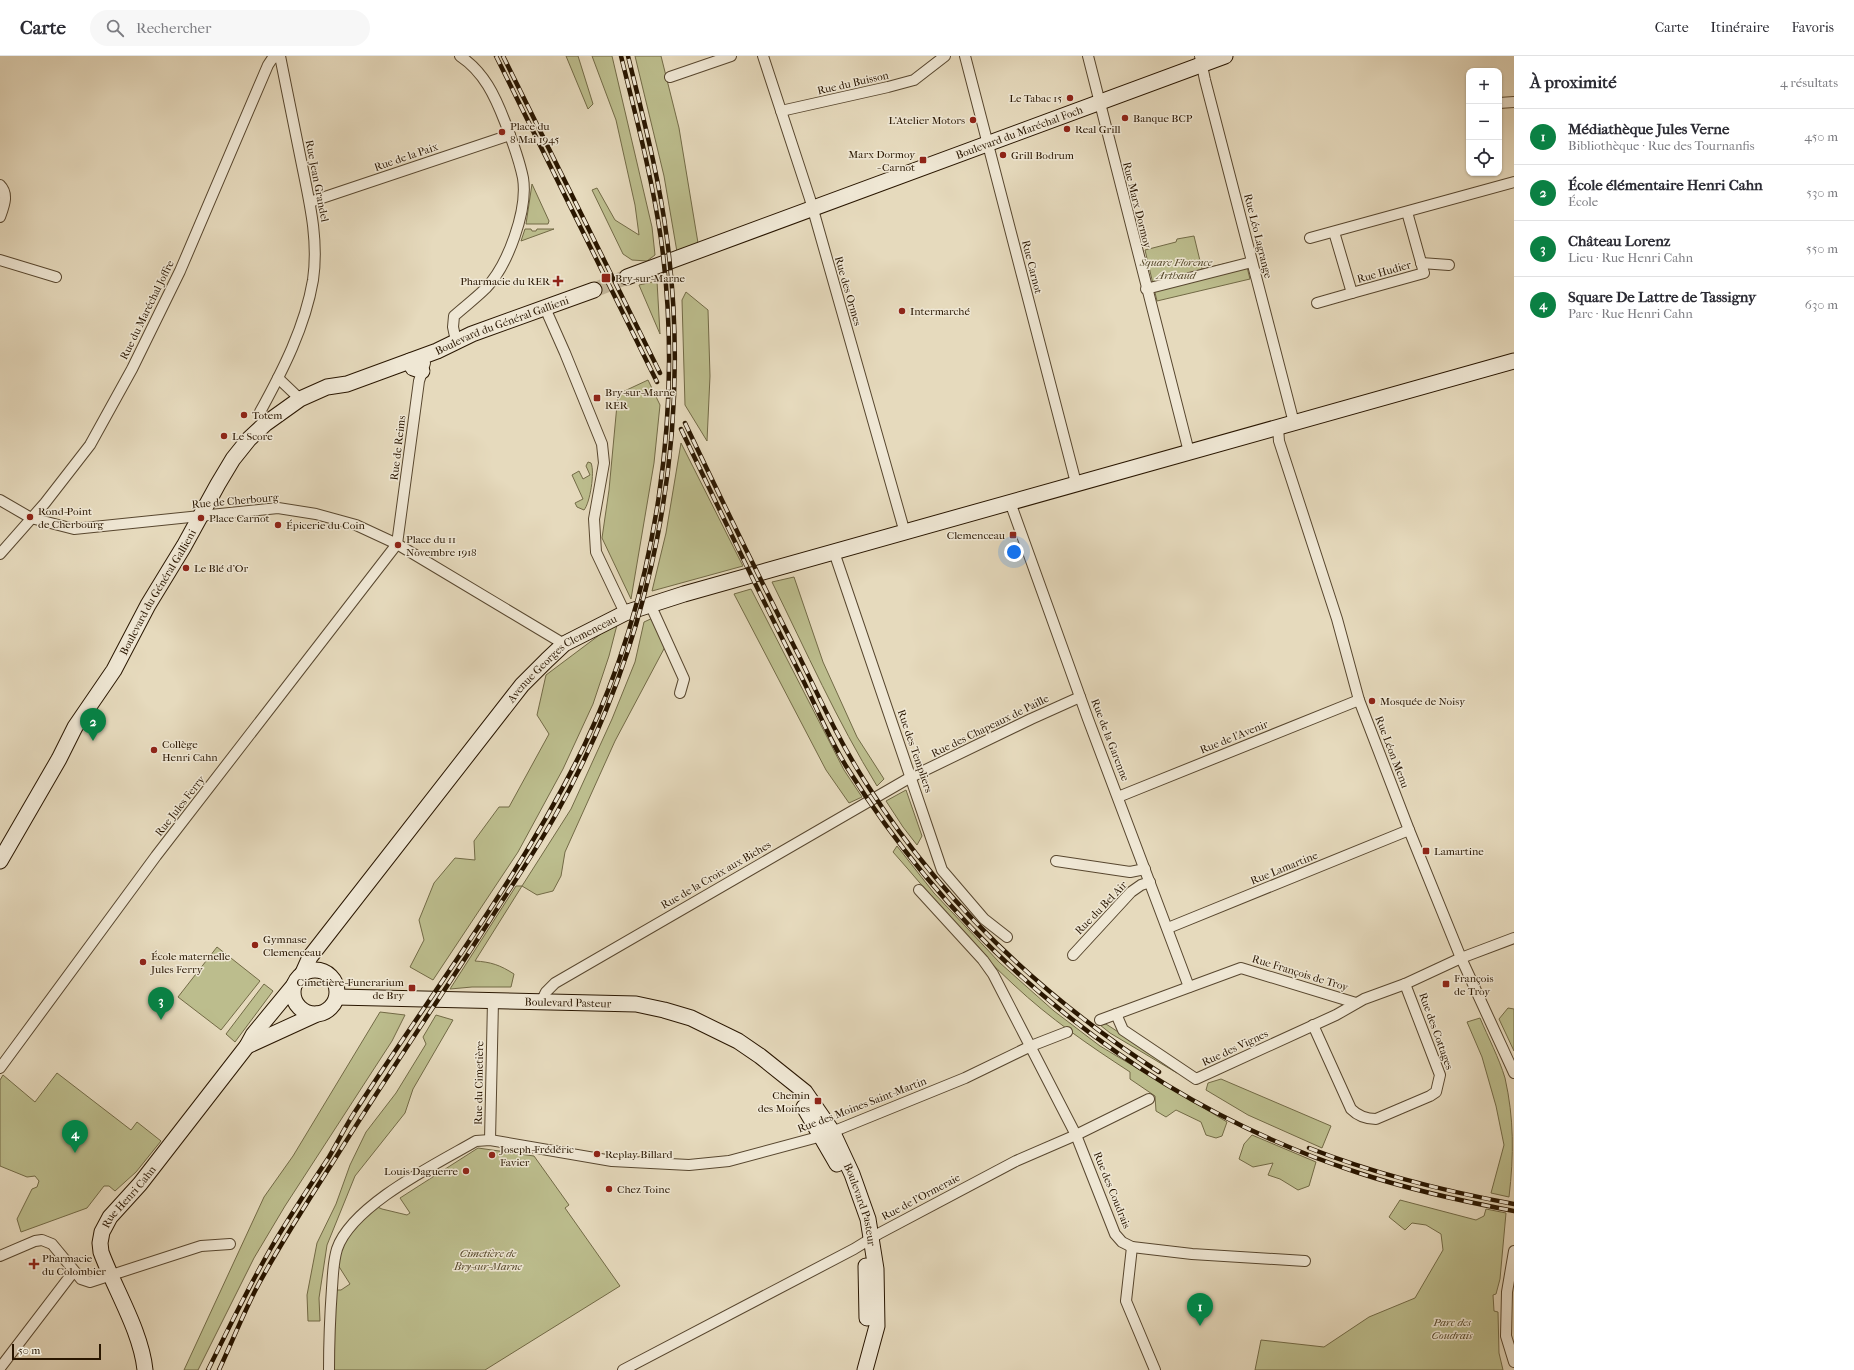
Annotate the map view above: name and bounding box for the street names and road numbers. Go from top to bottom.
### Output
street label: Rue du Buisson [816,68,891,98]
street label: Boulevard du Maréchal Foch [954,102,1085,161]
street label: Rue Jean Grandel [303,139,331,223]
street label: Rue de la Paix [372,140,440,174]
street label: Rue Marx Dormoy [1120,160,1154,251]
street label: Rue Léo Lagrange [1241,192,1275,280]
street label: Rue Carnot [1019,239,1045,295]
street label: Rue des Ormes [832,255,864,327]
street label: Rue du Maréchal Joffre [117,258,177,362]
street label: Rue Hudier [1355,258,1413,286]
street label: Boulevard du Général Gallieni [433,293,571,358]
street label: Rue de Reims [388,415,408,481]
street label: Rue de Cherbourg [191,491,279,511]
street label: Boulevard du Général Gallieni [117,526,199,657]
street label: Avenue Georges Clemenceau [504,611,620,706]
street label: Rue des Chapeaux de Paille [929,692,1051,760]
street label: Rue de la Garenne [1088,697,1132,784]
street label: Rue des Templiers [895,708,935,794]
street label: Rue Léon Menu [1372,714,1412,791]
street label: Rue de l'Avenir [1198,717,1270,757]
street label: Rue Jules Ferry [152,772,208,839]
street label: Rue de la Croix aux Biches [659,838,773,912]
street label: Rue Lamartine [1248,848,1320,887]
street label: Rue du Bel Air [1072,878,1130,937]
street label: Rue François de Troy [1250,952,1351,994]
street label: Rue des Cottages [1416,991,1456,1071]
street label: Boulevard Pasteur [525,995,612,1010]
street label: Rue des Vignes [1200,1027,1270,1069]
street label: Rue du Cimetière [472,1040,486,1125]
street label: Rue des Moines Saint-Martin [796,1074,929,1136]
street label: Rue des Coudrais [1091,1150,1133,1230]
street label: Boulevard Pasteur [841,1161,879,1247]
street label: Rue Henri Cahn [99,1162,159,1230]
street label: Rue de l'Ormeraie [879,1171,963,1223]

